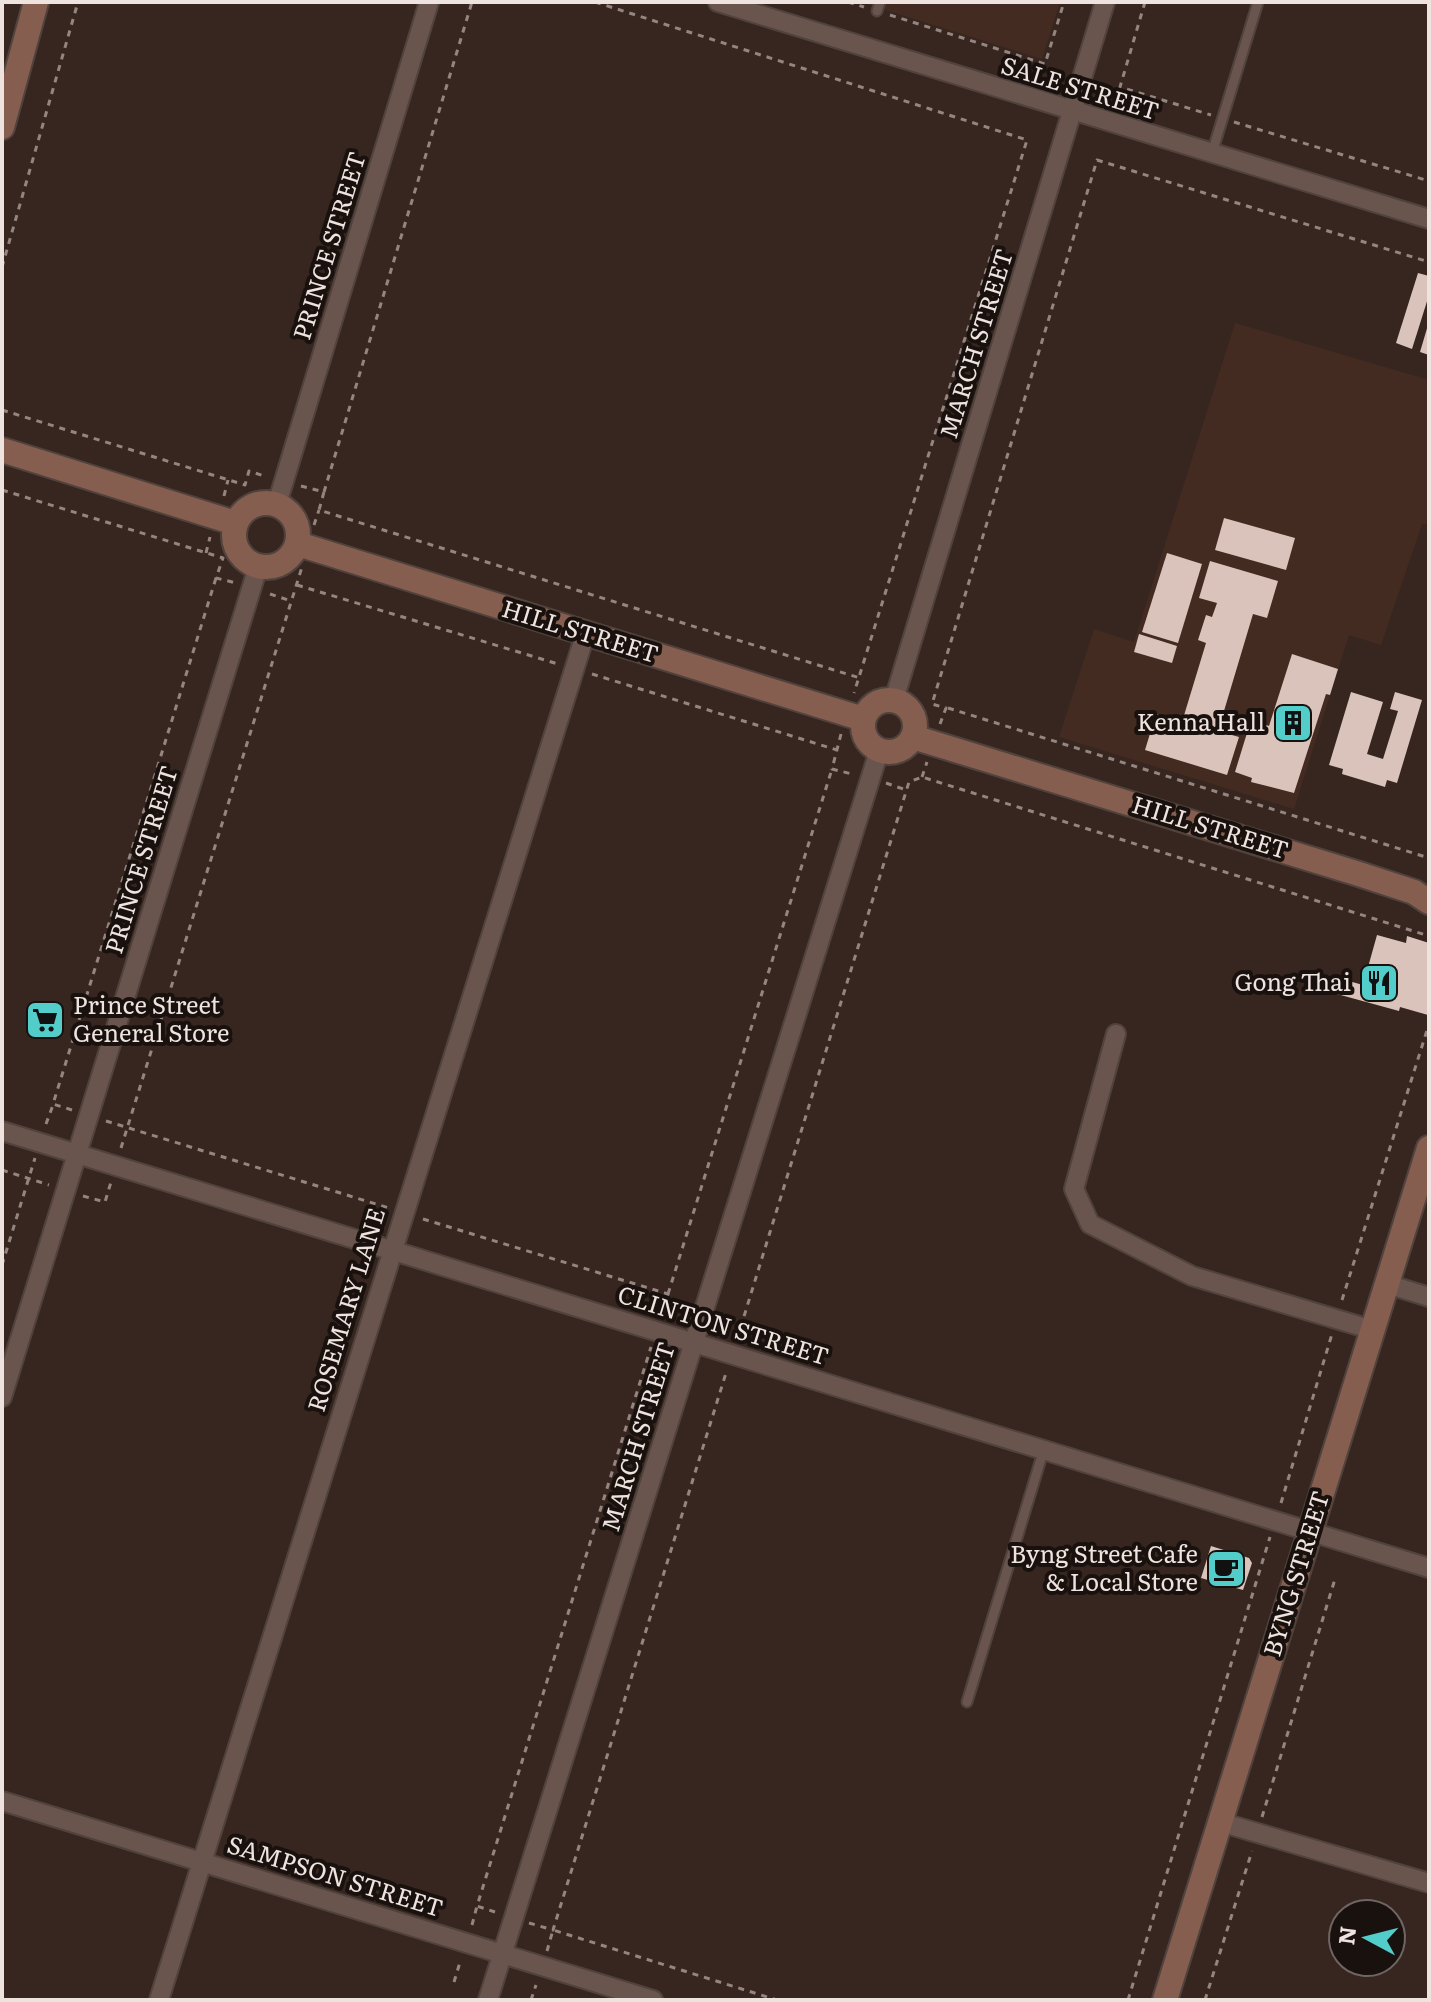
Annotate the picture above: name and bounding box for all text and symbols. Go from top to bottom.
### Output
street label: SALE STREET [997,46,1164,127]
street label: PRINCE STREET [282,147,373,344]
street label: MARCH STREET [929,244,1020,442]
street label: HILL STREET [498,589,663,670]
building icon: Kenna Hall [1272,702,1314,744]
place label: Kenna Hall [1137,703,1265,738]
street label: PRINCE STREET [94,761,185,958]
street label: HILL STREET [1128,785,1293,866]
restaurant icon: Gong Thai [1358,962,1400,1004]
place label: Gong Thai [1235,963,1351,998]
place label: Prince Street General Store [73,986,229,1049]
supermarket icon: Prince Street General Store [24,999,66,1041]
street label: ROSEMARY LANE [297,1203,392,1416]
street label: CLINTON STREET [614,1275,834,1372]
street label: MARCH STREET [591,1337,682,1535]
street label: BYNG STREET [1253,1486,1336,1660]
place label: Byng Street Cafe & Local Store [1010,1535,1198,1598]
cafe icon: Byng Street Cafe & Local Store [1205,1548,1247,1590]
street label: SAMPSON STREET [224,1825,448,1924]
north arrow [1327,1898,1407,1978]
text: N [1328,1924,1363,1947]

